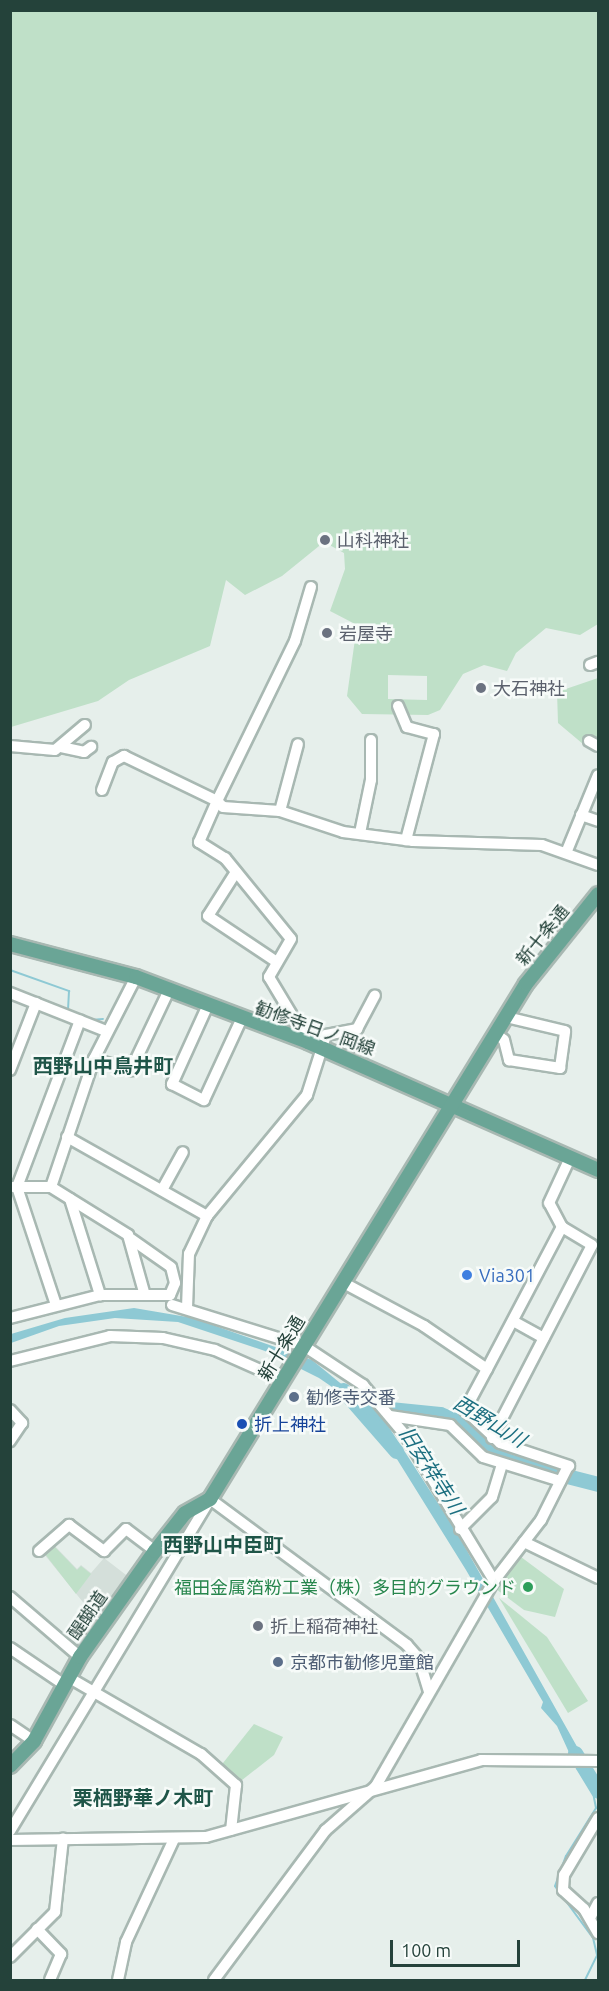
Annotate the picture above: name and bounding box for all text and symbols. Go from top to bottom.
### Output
place label: 山科神社 [337,529,409,551]
marker: 山科神社 [318,533,332,547]
place label: 岩屋寺 [339,622,393,644]
marker: 岩屋寺 [320,626,334,640]
place label: 大石神社 [493,677,565,699]
marker: 大石神社 [474,681,488,695]
street label: 新十条通 [511,900,573,970]
street label: 勧修寺日ノ岡線 [252,996,378,1060]
district label: 西野山中鳥井町 [33,1053,173,1077]
place label: Via301 [479,1264,535,1286]
marker: Via301 [460,1268,474,1282]
street label: 新十条通 [253,1312,309,1384]
place label: 勧修寺交番 [306,1386,396,1408]
marker: 勧修寺交番 [287,1390,301,1404]
water label: 西野山川 [450,1390,530,1452]
place label: 折上神社 [254,1413,326,1435]
marker: 折上神社 [235,1417,249,1431]
water label: 旧安祥寺川 [395,1422,469,1518]
district label: 西野山中臣町 [163,1532,283,1556]
place label: 福田金属箔粉工業（株）多目的グラウンド [174,1576,516,1598]
marker: 福田金属箔粉工業（株）多目的グラウンド [521,1580,535,1594]
street label: 醍醐道 [63,1587,111,1643]
place label: 折上稲荷神社 [270,1615,378,1637]
marker: 折上稲荷神社 [251,1619,265,1633]
place label: 京都市勧修児童館 [290,1651,434,1673]
marker: 京都市勧修児童館 [271,1655,285,1669]
district label: 栗栖野華ノ木町 [73,1785,213,1809]
scale bar [393,1928,524,1966]
text: 100 m [401,1940,451,1960]

